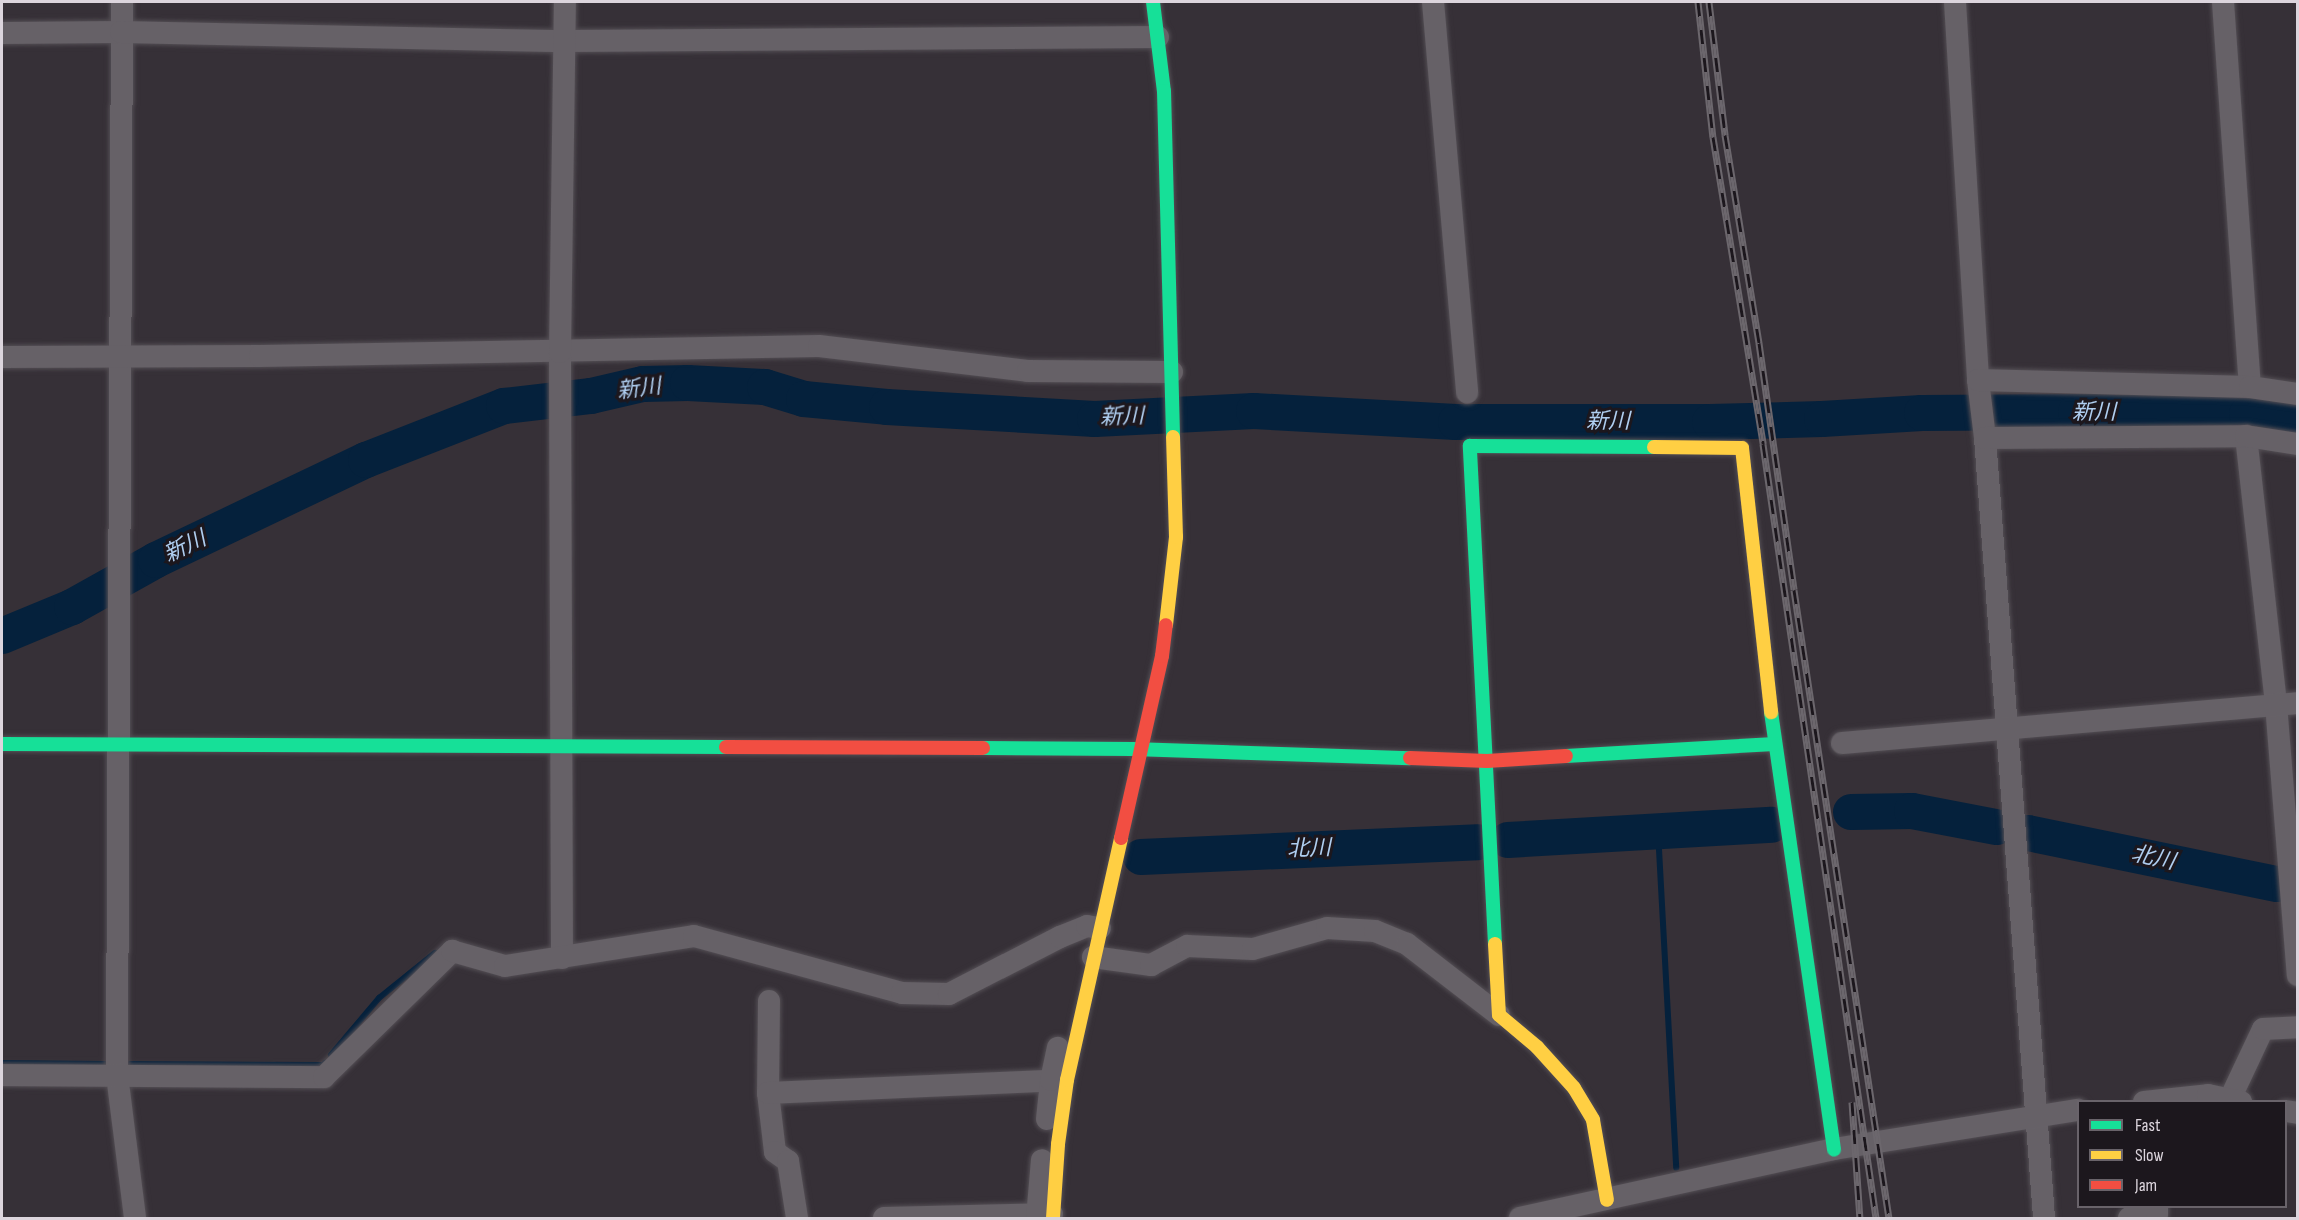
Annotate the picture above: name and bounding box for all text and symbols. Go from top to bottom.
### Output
water label: 新川 [616,373,662,405]
water label: 新川 [2072,400,2116,426]
water label: 新川 [1100,403,1144,431]
water label: 新川 [1586,409,1630,435]
water label: 新川 [159,525,211,569]
water label: 北川 [1287,835,1331,863]
water label: 北川 [2129,841,2177,875]
legend [2077,1100,2287,1208]
text: Fast [2135,1115,2160,1136]
text: Slow [2135,1145,2164,1166]
text: Jam [2135,1175,2157,1196]

